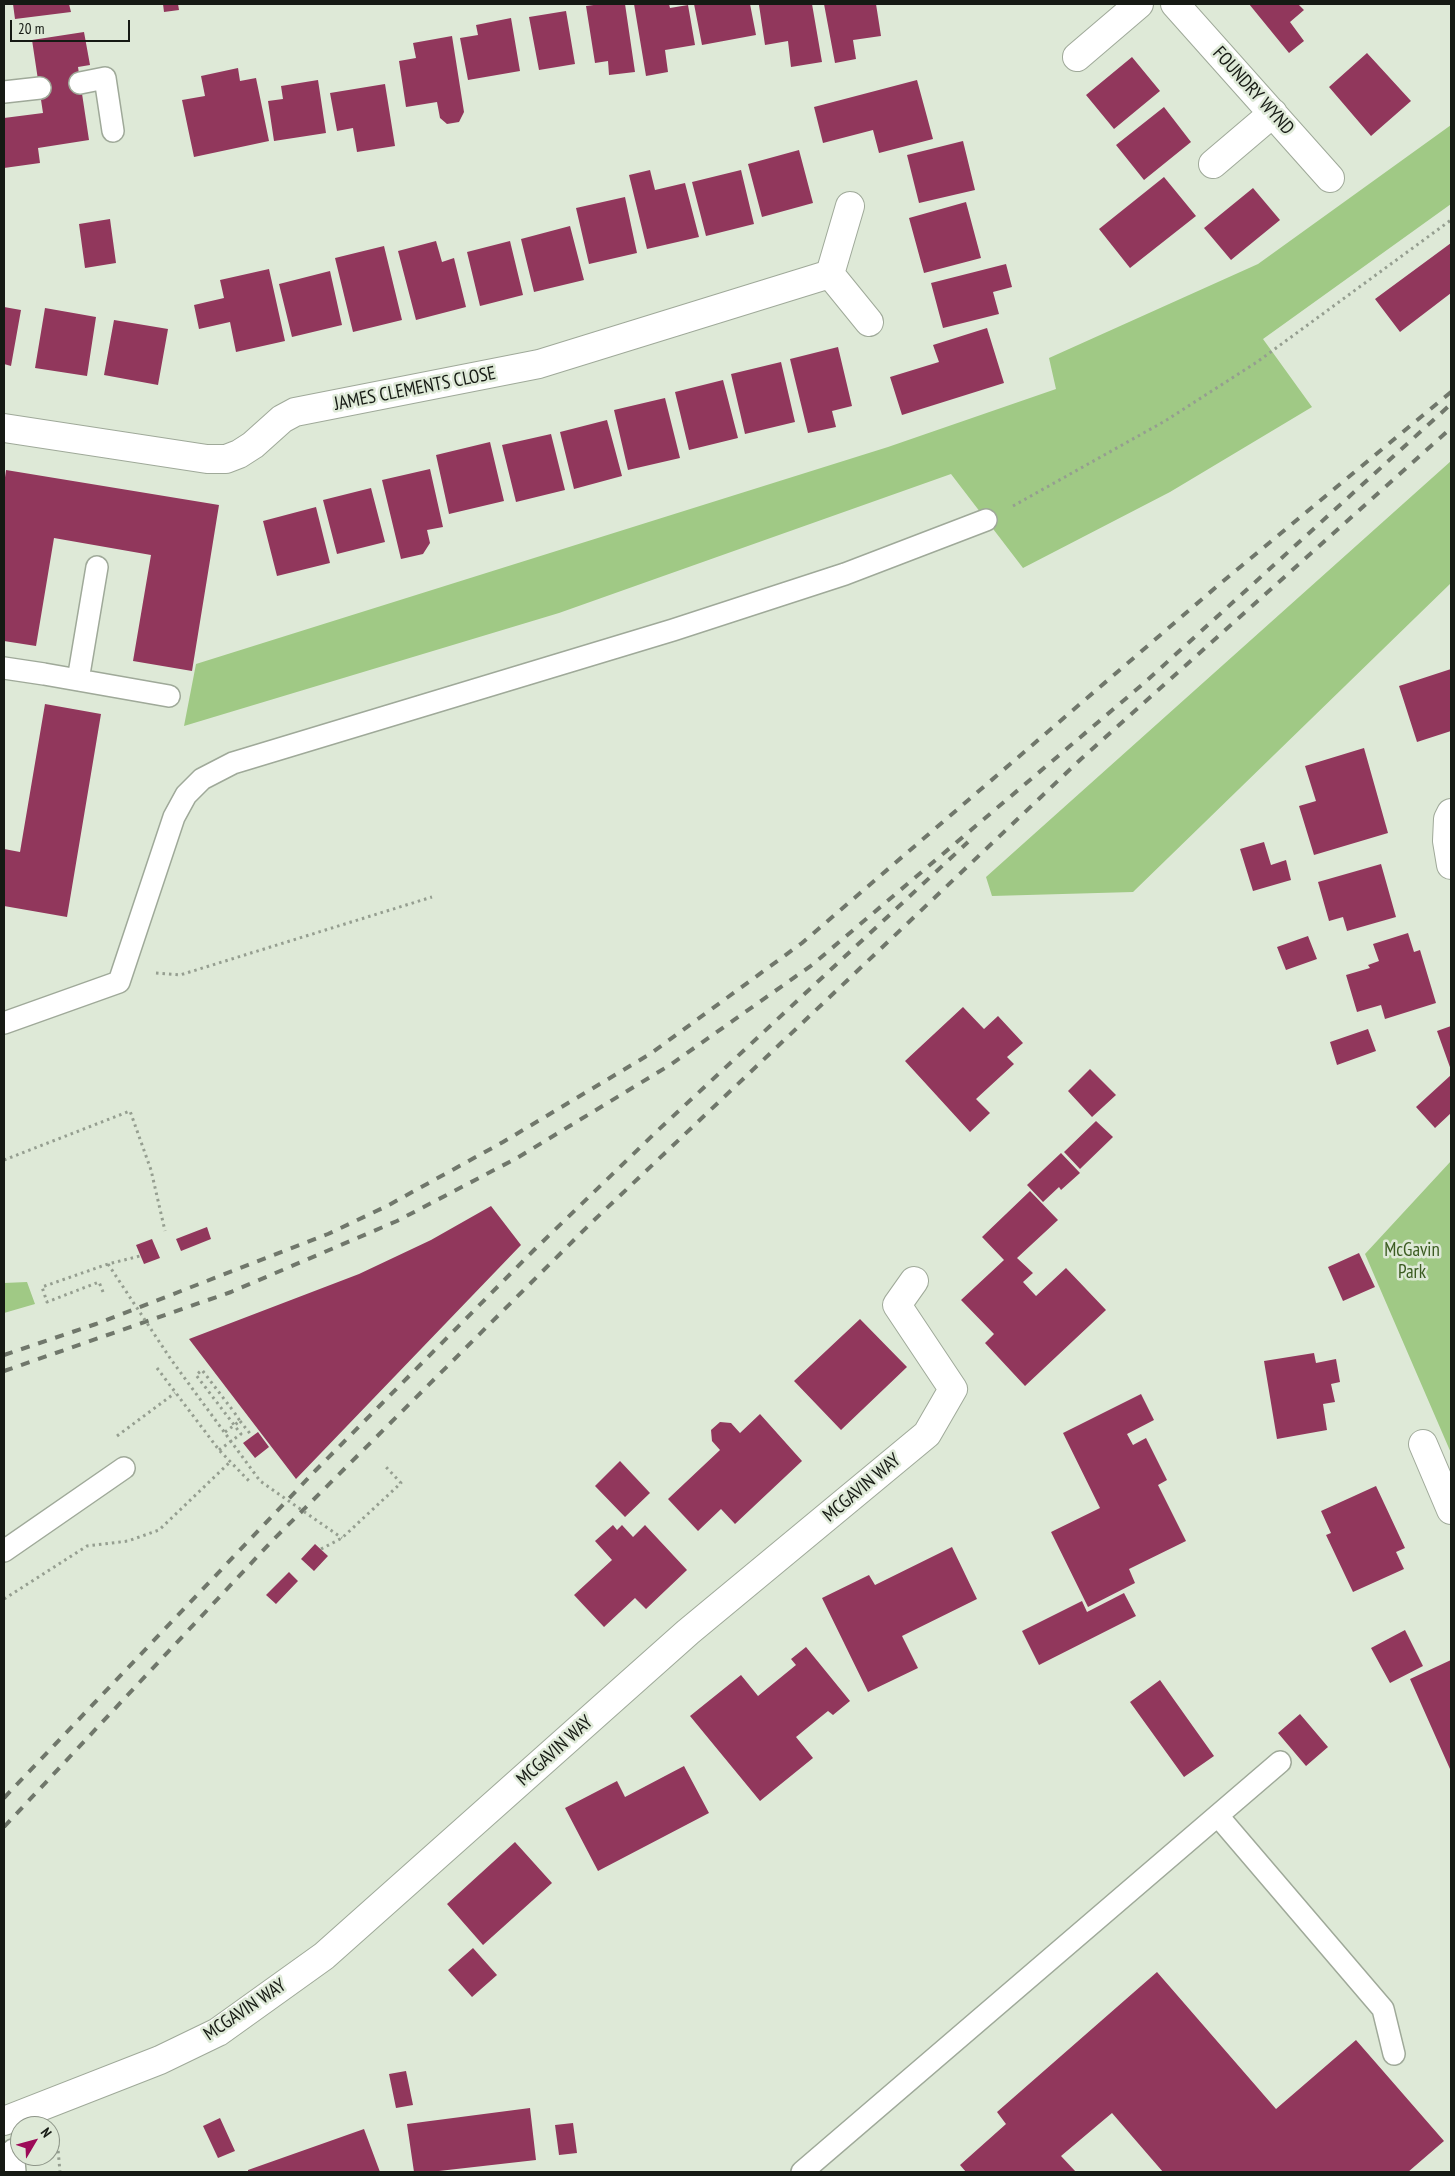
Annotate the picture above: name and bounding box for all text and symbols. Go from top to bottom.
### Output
scale bar [12,10,132,42]
text: 20 m [18,19,44,38]
street label: FOUNDRY WYND [1207,42,1299,140]
street label: JAMES CLEMENTS CLOSE [332,362,498,416]
park label: McGavin Park [1384,1240,1440,1284]
street label: MCGAVIN WAY [819,1449,905,1527]
street label: MCGAVIN WAY [512,1711,598,1791]
street label: MCGAVIN WAY [200,1974,290,2046]
north arrow [10,2116,60,2166]
text: N [37,2124,56,2141]

